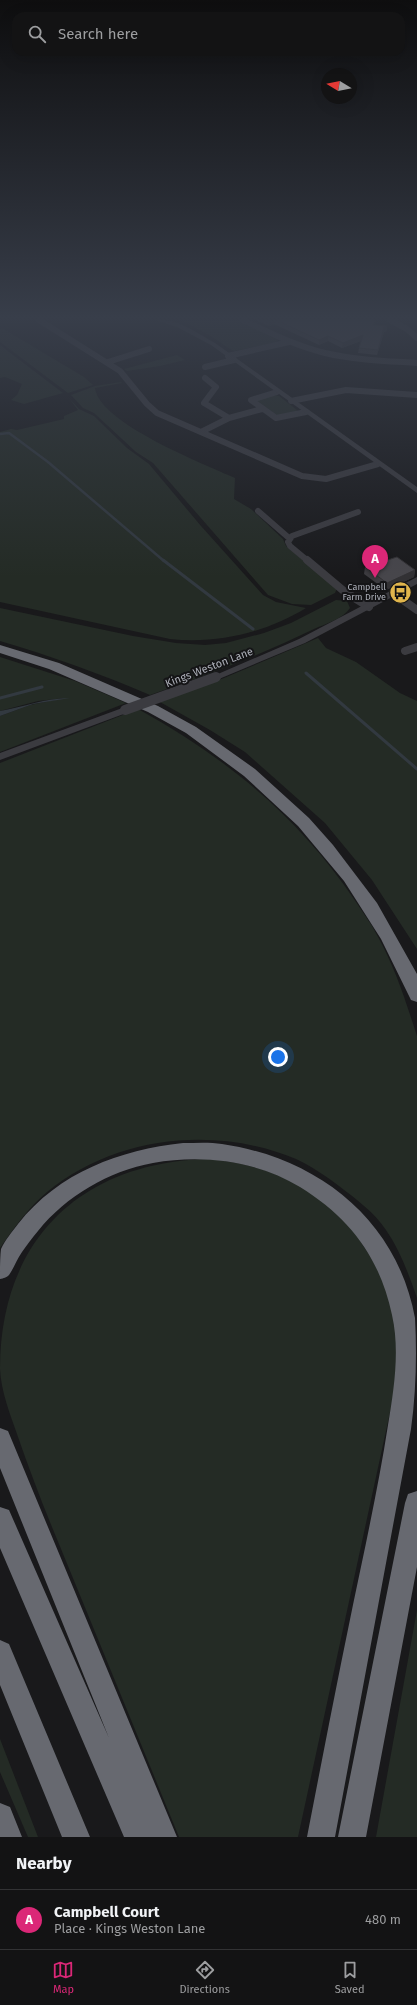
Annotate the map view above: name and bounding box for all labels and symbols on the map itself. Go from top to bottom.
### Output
north arrow [321,68,357,104]
pin: A [362,545,388,578]
bus stop icon: Campbell Farm Drive [388,579,414,605]
place label: Campbell Farm Drive [343,582,386,602]
street label: Kings Weston Lane [163,645,255,690]
your location [268,1047,288,1067]

